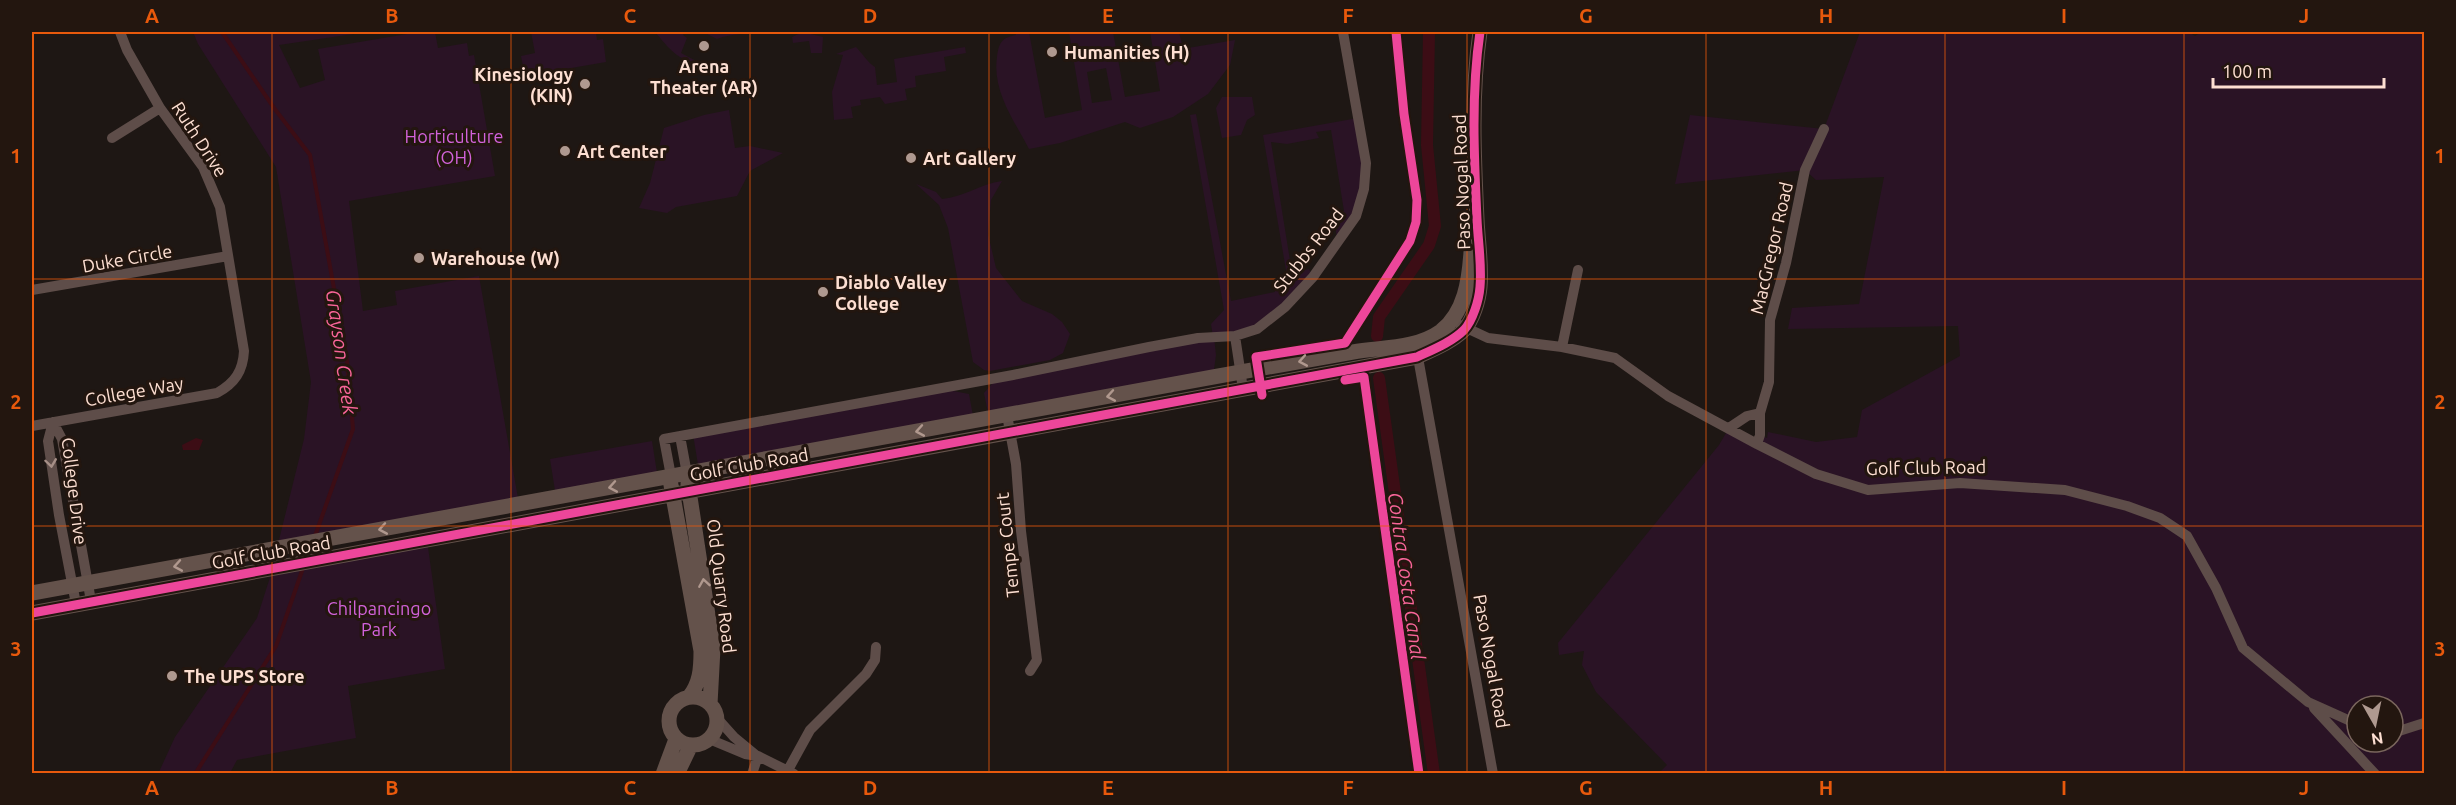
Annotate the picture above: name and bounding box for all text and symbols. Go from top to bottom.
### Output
text: A [145,4,159,27]
text: B [385,4,399,27]
text: C [624,4,637,27]
text: D [863,4,877,27]
text: E [1102,4,1114,27]
text: F [1342,4,1354,27]
text: G [1579,4,1593,27]
text: H [1819,4,1833,27]
text: I [2061,4,2067,27]
text: J [2299,4,2309,27]
marker: Arena Theater (AR) [697,39,711,53]
place label: Humanities (H) [1064,42,1190,63]
marker: Humanities (H) [1045,45,1059,59]
scale bar [2213,51,2384,89]
place label: Arena Theater (AR) [650,56,758,98]
text: 100 m [2222,61,2272,81]
place label: Kinesiology (KIN) [474,64,573,106]
marker: Kinesiology (KIN) [578,77,592,91]
street label: Ruth Drive [168,98,232,180]
street label: Paso Nogal Road [1449,114,1473,250]
park label: Horticulture (OH) [405,126,503,168]
place label: Art Center [577,141,667,161]
text: 1 [10,144,22,167]
marker: Art Center [558,144,572,158]
text: 1 [2434,144,2446,167]
place label: Art Gallery [923,148,1016,168]
marker: Art Gallery [904,151,918,165]
street label: MacGregor Road [1746,180,1796,316]
street label: Stubbs Road [1269,204,1347,296]
street label: Duke Circle [80,240,174,276]
place label: Warehouse (W) [431,248,560,269]
marker: Warehouse (W) [412,251,426,265]
place label: Diablo Valley College [835,272,947,313]
marker: Diablo Valley College [816,285,830,299]
water label: Grayson Creek [322,288,362,417]
one-way arrow [1299,354,1309,367]
street label: College Way [83,372,185,409]
one-way arrow [1107,389,1116,401]
text: 2 [10,390,22,413]
text: 2 [2434,390,2446,413]
one-way arrow [915,424,925,437]
street label: College Drive [59,436,91,546]
street label: Golf Club Road [688,444,810,484]
street label: Golf Club Road [1866,456,1986,478]
one-way arrow [45,458,57,467]
one-way arrow [609,480,619,493]
water label: Contra Costa Canal [1384,490,1430,662]
street label: Tempe Court [992,492,1022,598]
street label: Old Quarry Road [703,518,740,654]
one-way arrow [378,522,388,535]
street label: Golf Club Road [210,532,332,572]
one-way arrow [174,560,183,572]
one-way arrow [698,578,710,587]
street label: Paso Nogal Road [1470,592,1514,730]
park label: Chilpancingo Park [327,598,431,639]
text: 3 [10,637,22,660]
text: 3 [2434,637,2446,660]
place label: The UPS Store [184,666,305,686]
marker: The UPS Store [165,669,179,683]
north arrow [2345,694,2405,754]
text: N [2370,729,2385,749]
text: A [145,776,159,799]
text: B [385,776,399,799]
text: C [624,776,637,799]
text: D [863,776,877,799]
text: E [1102,776,1114,799]
text: F [1342,776,1354,799]
text: G [1579,776,1593,799]
text: H [1819,776,1833,799]
text: I [2061,776,2067,799]
text: J [2299,776,2309,799]

